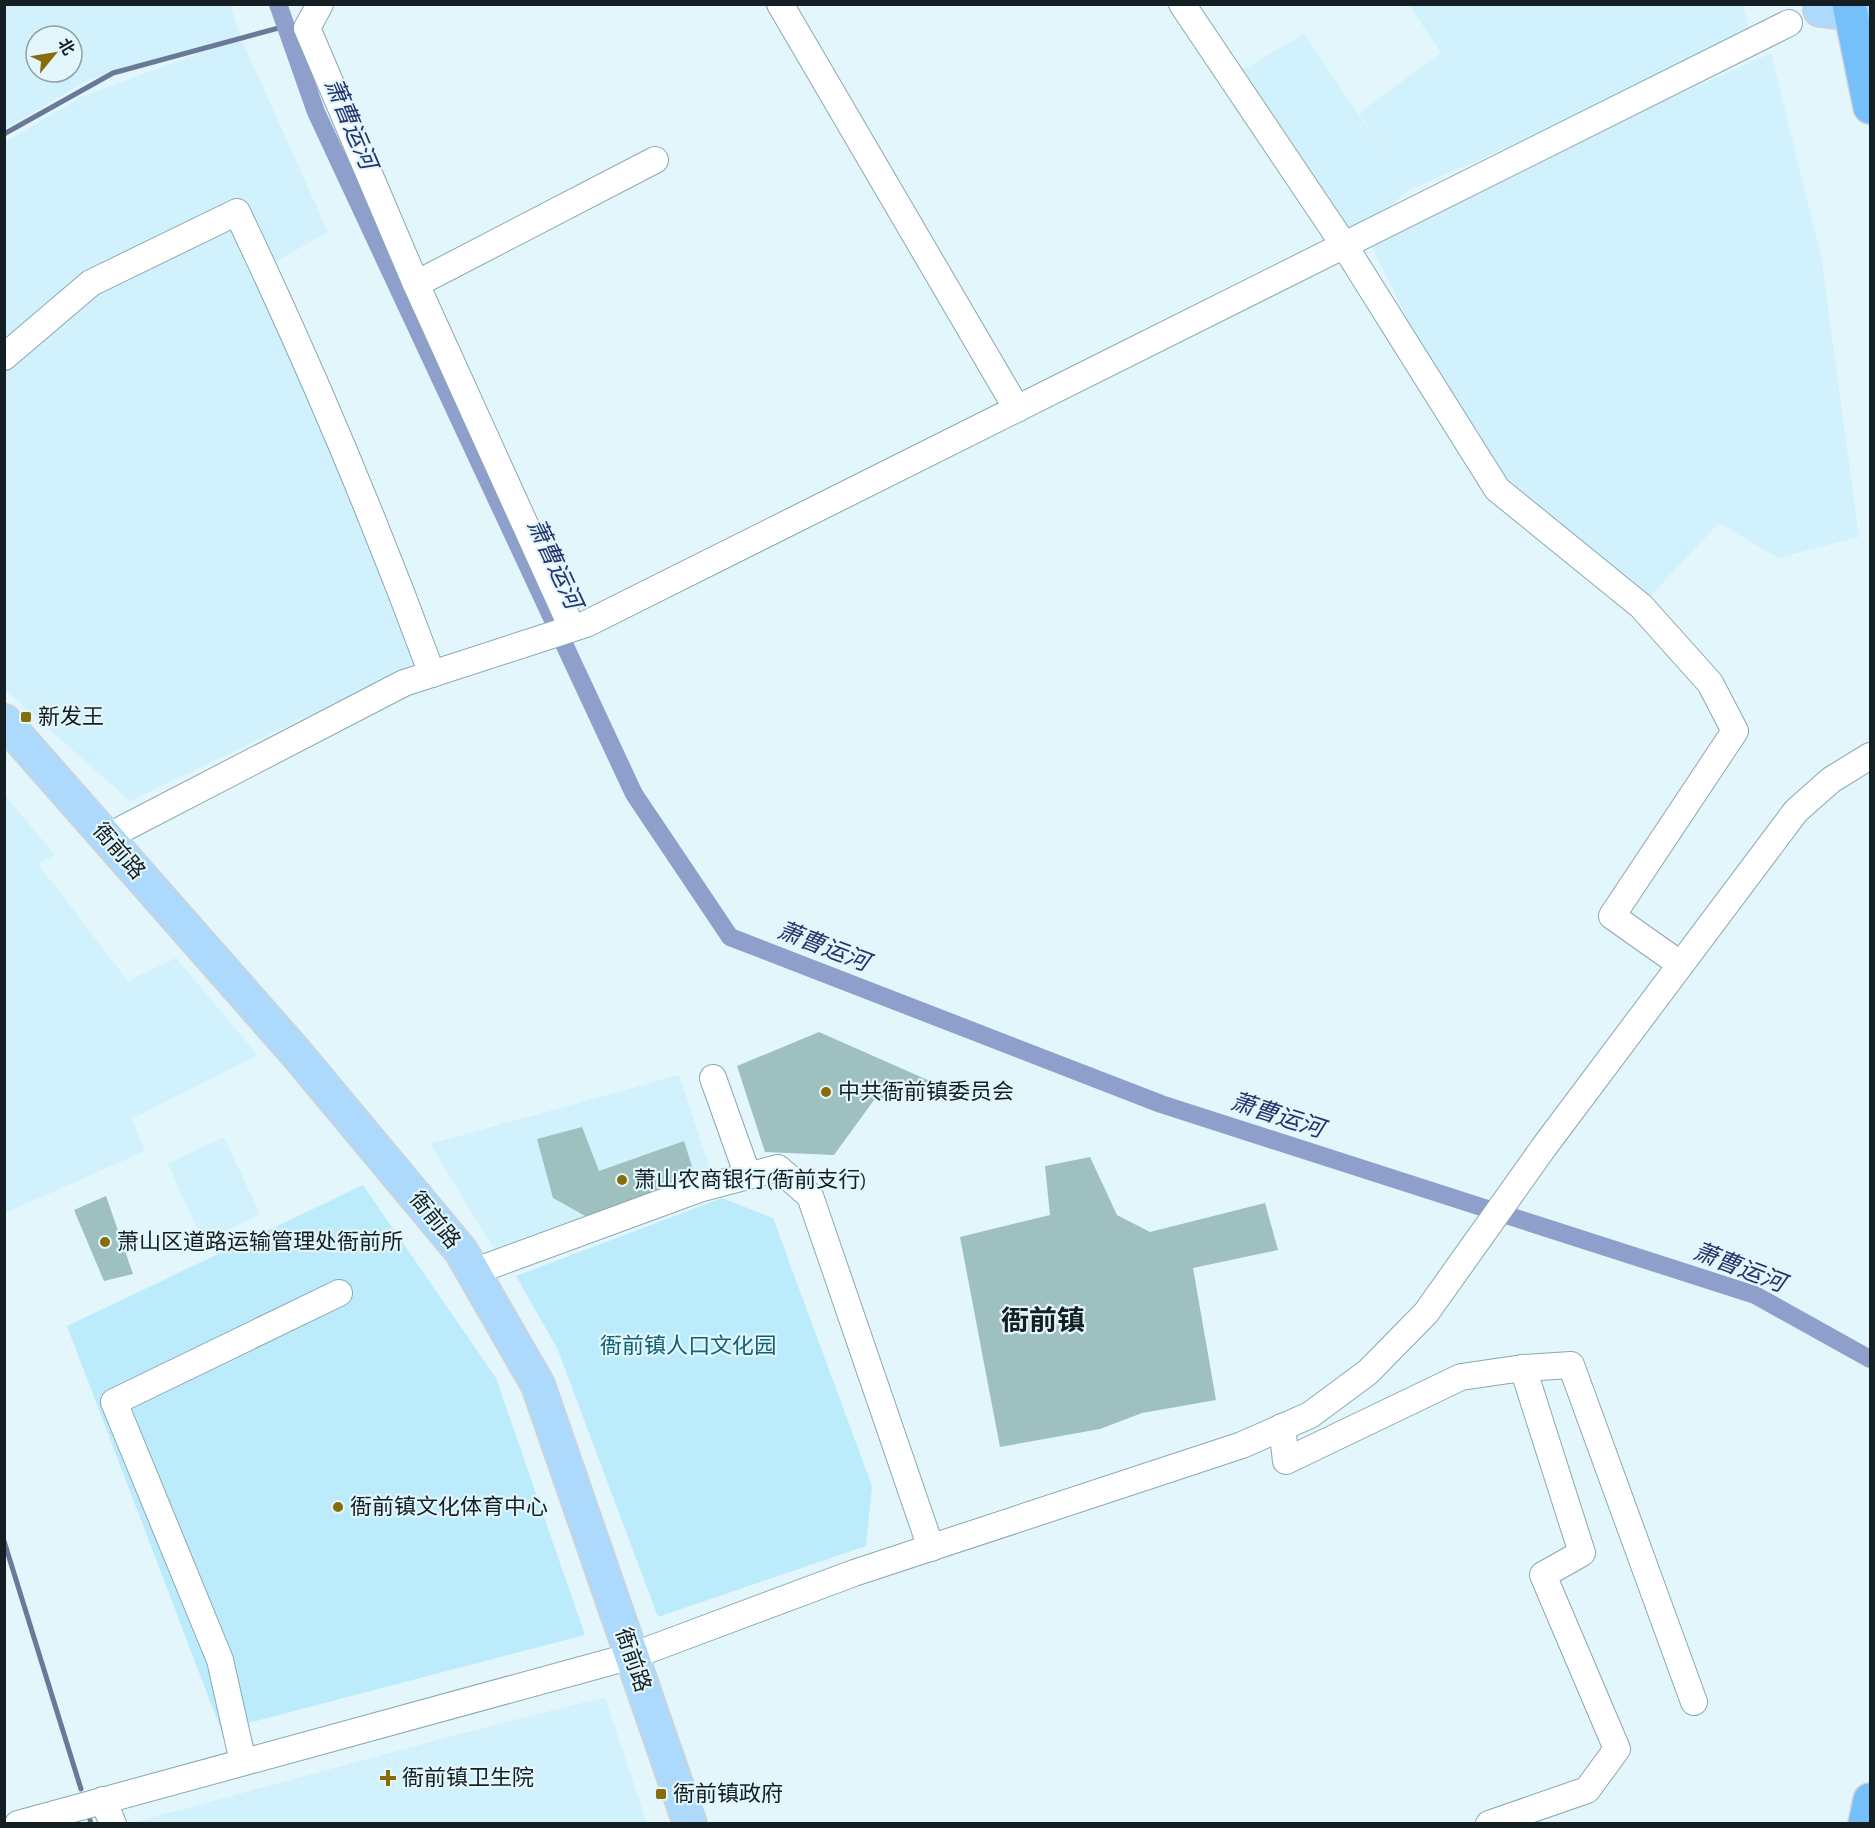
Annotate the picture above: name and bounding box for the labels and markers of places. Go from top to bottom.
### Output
place label: 新发王 [38,705,104,728]
marker: 新发王 [19,710,33,724]
place label: 中共衙前镇委员会 [838,1080,1014,1103]
marker: 中共衙前镇委员会 [819,1085,833,1099]
place label: 萧山农商银行(衙前支行) [634,1168,867,1191]
marker: 萧山农商银行(衙前支行) [615,1173,629,1187]
place label: 萧山区道路运输管理处衙前所 [117,1230,403,1253]
marker: 萧山区道路运输管理处衙前所 [98,1235,112,1249]
place label: 衙前镇文化体育中心 [350,1495,548,1518]
marker: 衙前镇文化体育中心 [331,1500,345,1514]
place label: 衙前镇卫生院 [402,1766,534,1789]
marker: 衙前镇卫生院 [379,1769,397,1787]
place label: 衙前镇政府 [673,1782,783,1805]
marker: 衙前镇政府 [654,1787,668,1801]

